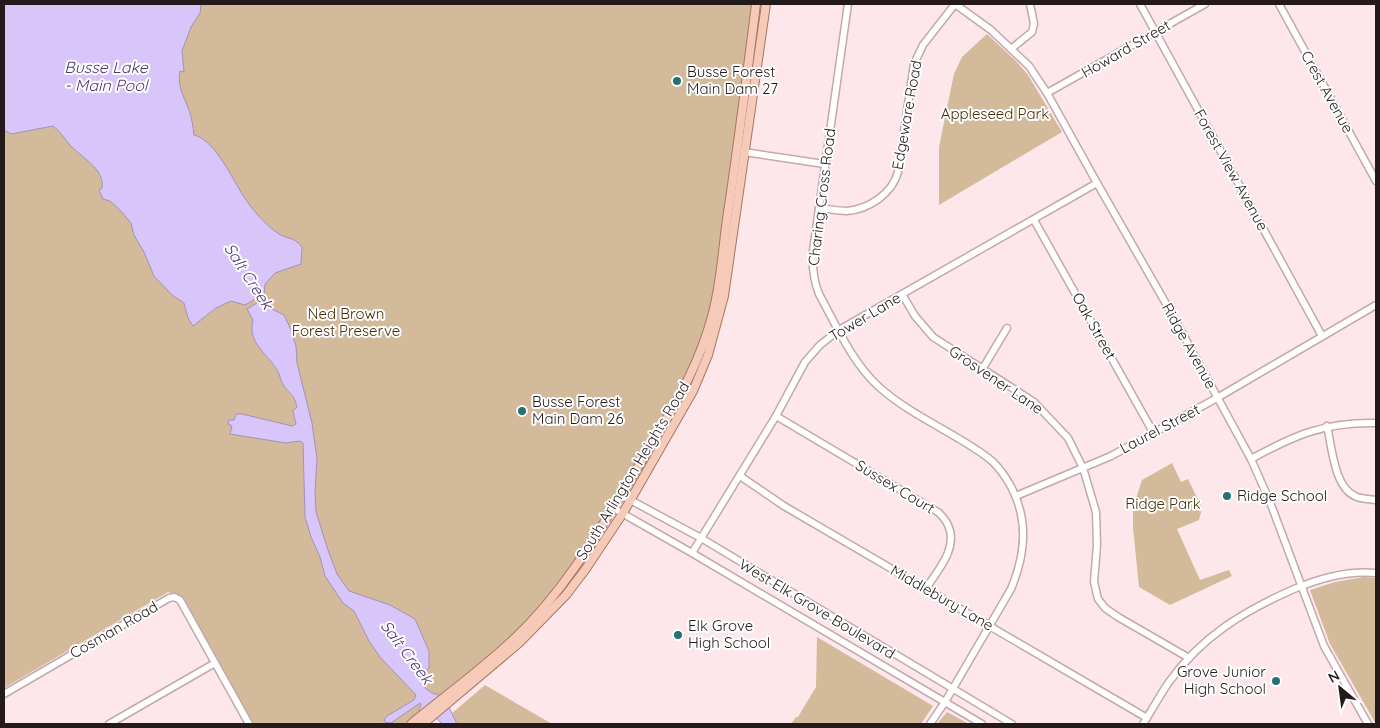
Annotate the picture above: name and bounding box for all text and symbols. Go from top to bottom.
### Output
street label: Howard Street [1078,15,1174,82]
street label: Crest Avenue [1297,47,1358,136]
water label: Busse Lake - Main Pool [64,57,150,95]
street label: Edgeware Road [888,59,925,171]
place label: Busse Forest Main Dam 27 [687,62,778,98]
marker: Busse Forest Main Dam 27 [671,75,683,87]
park label: Appleseed Park [941,104,1049,123]
street label: Forest View Avenue [1190,106,1273,234]
street label: Charing Cross Road [804,127,839,267]
water label: Salt Creek [220,239,279,314]
street label: Tower Lane [825,288,904,345]
street label: Oak Street [1068,289,1121,363]
street label: Ridge Avenue [1158,299,1221,392]
park label: Ned Brown Forest Preserve [292,304,400,340]
street label: Grosvener Lane [946,341,1047,418]
street label: South Arlington Heights Road [572,378,693,563]
place label: Busse Forest Main Dam 26 [532,392,624,428]
street label: Laurel Street [1116,400,1203,458]
marker: Busse Forest Main Dam 26 [516,405,528,417]
street label: Sussex Court [852,456,938,518]
place label: Ridge School [1237,486,1327,505]
marker: Ridge School [1221,490,1233,502]
park label: Ridge Park [1125,494,1201,513]
street label: West Elk Grove Boulevard [736,554,899,663]
street label: Middlebury Lane [887,560,997,635]
street label: Cosman Road [66,597,161,662]
water label: Salt Creek [376,616,438,689]
place label: Elk Grove High School [688,616,770,652]
marker: Elk Grove High School [672,629,684,641]
place label: Grove Junior High School [1177,662,1266,698]
north arrow [1315,663,1365,713]
text: N [1325,666,1343,687]
marker: Grove Junior High School [1270,675,1282,687]

